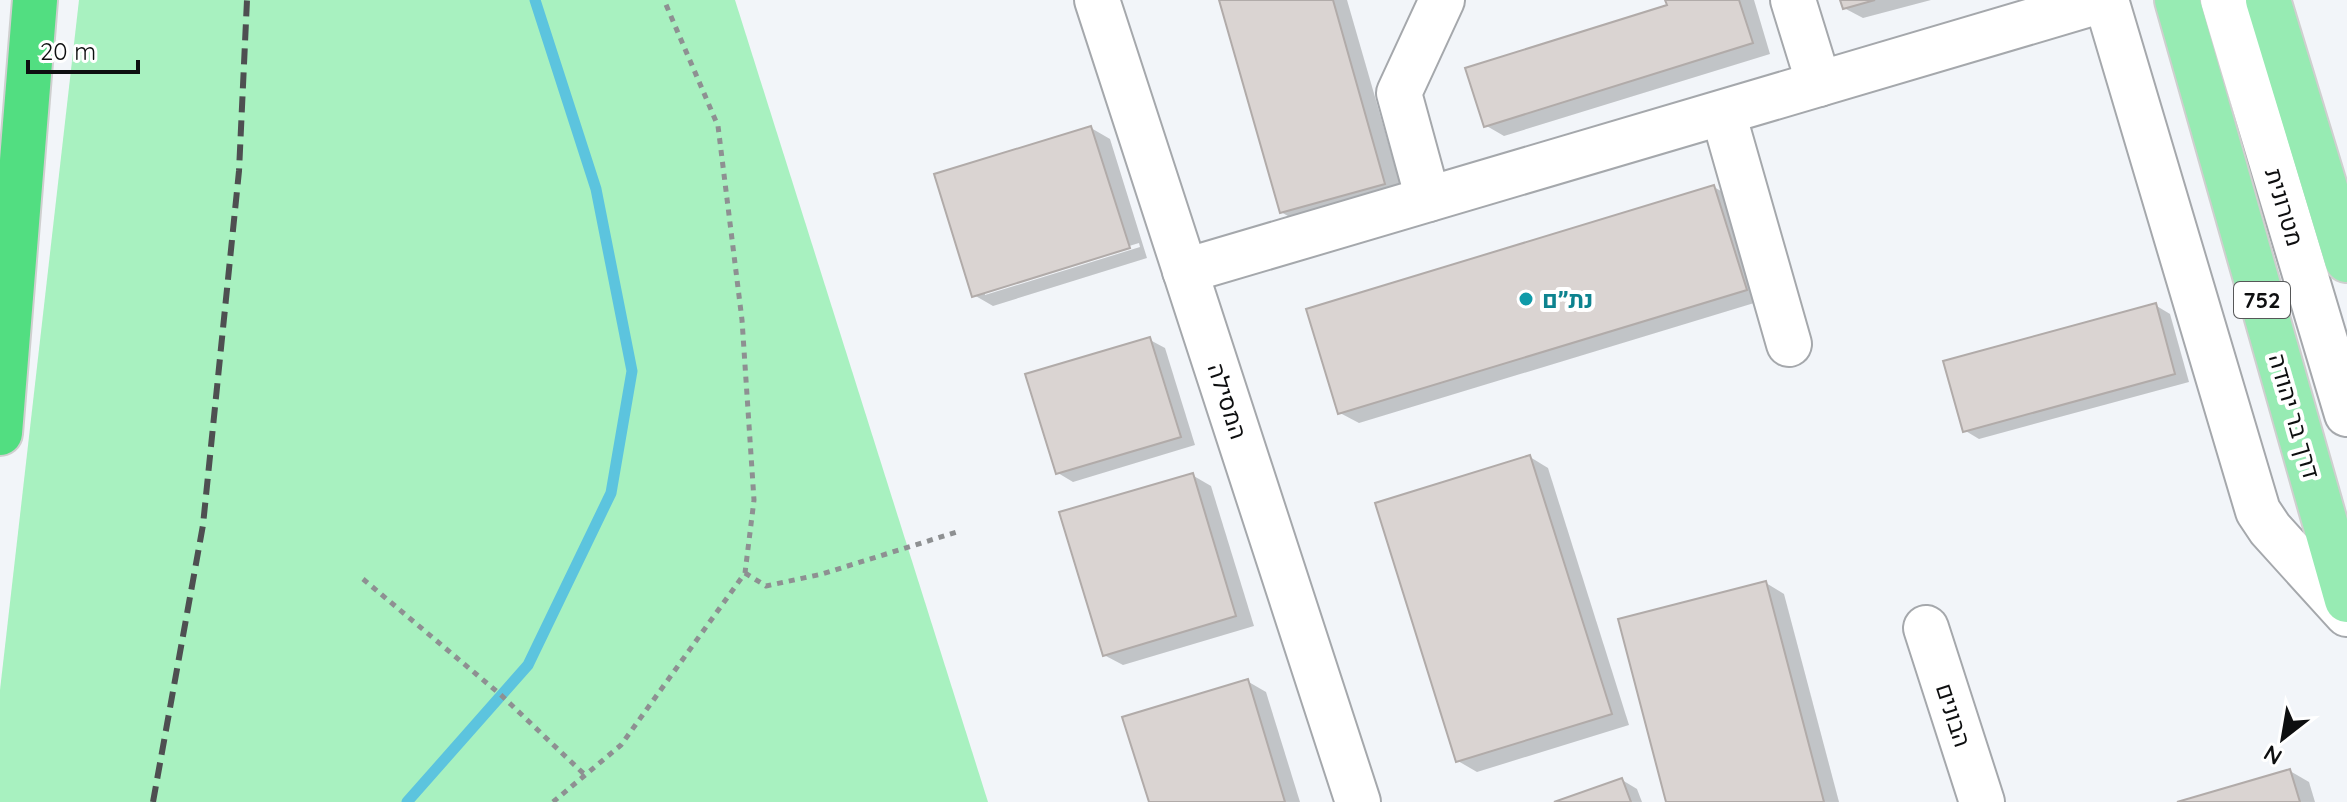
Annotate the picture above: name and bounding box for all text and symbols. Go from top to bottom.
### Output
scale bar [28,24,138,74]
text: 20 m [40,36,96,66]
street label: מטרונית [2259,164,2311,250]
road number: 752 [2234,282,2290,318]
place label: נת״ם [1542,284,1593,314]
marker: נת״ם [1517,290,1535,308]
street label: דרך בר יהודה [2263,350,2327,482]
street label: המסילה [1202,359,1254,443]
street label: הבונים [1930,679,1978,751]
north arrow [2243,698,2323,778]
text: N [2259,739,2287,771]

